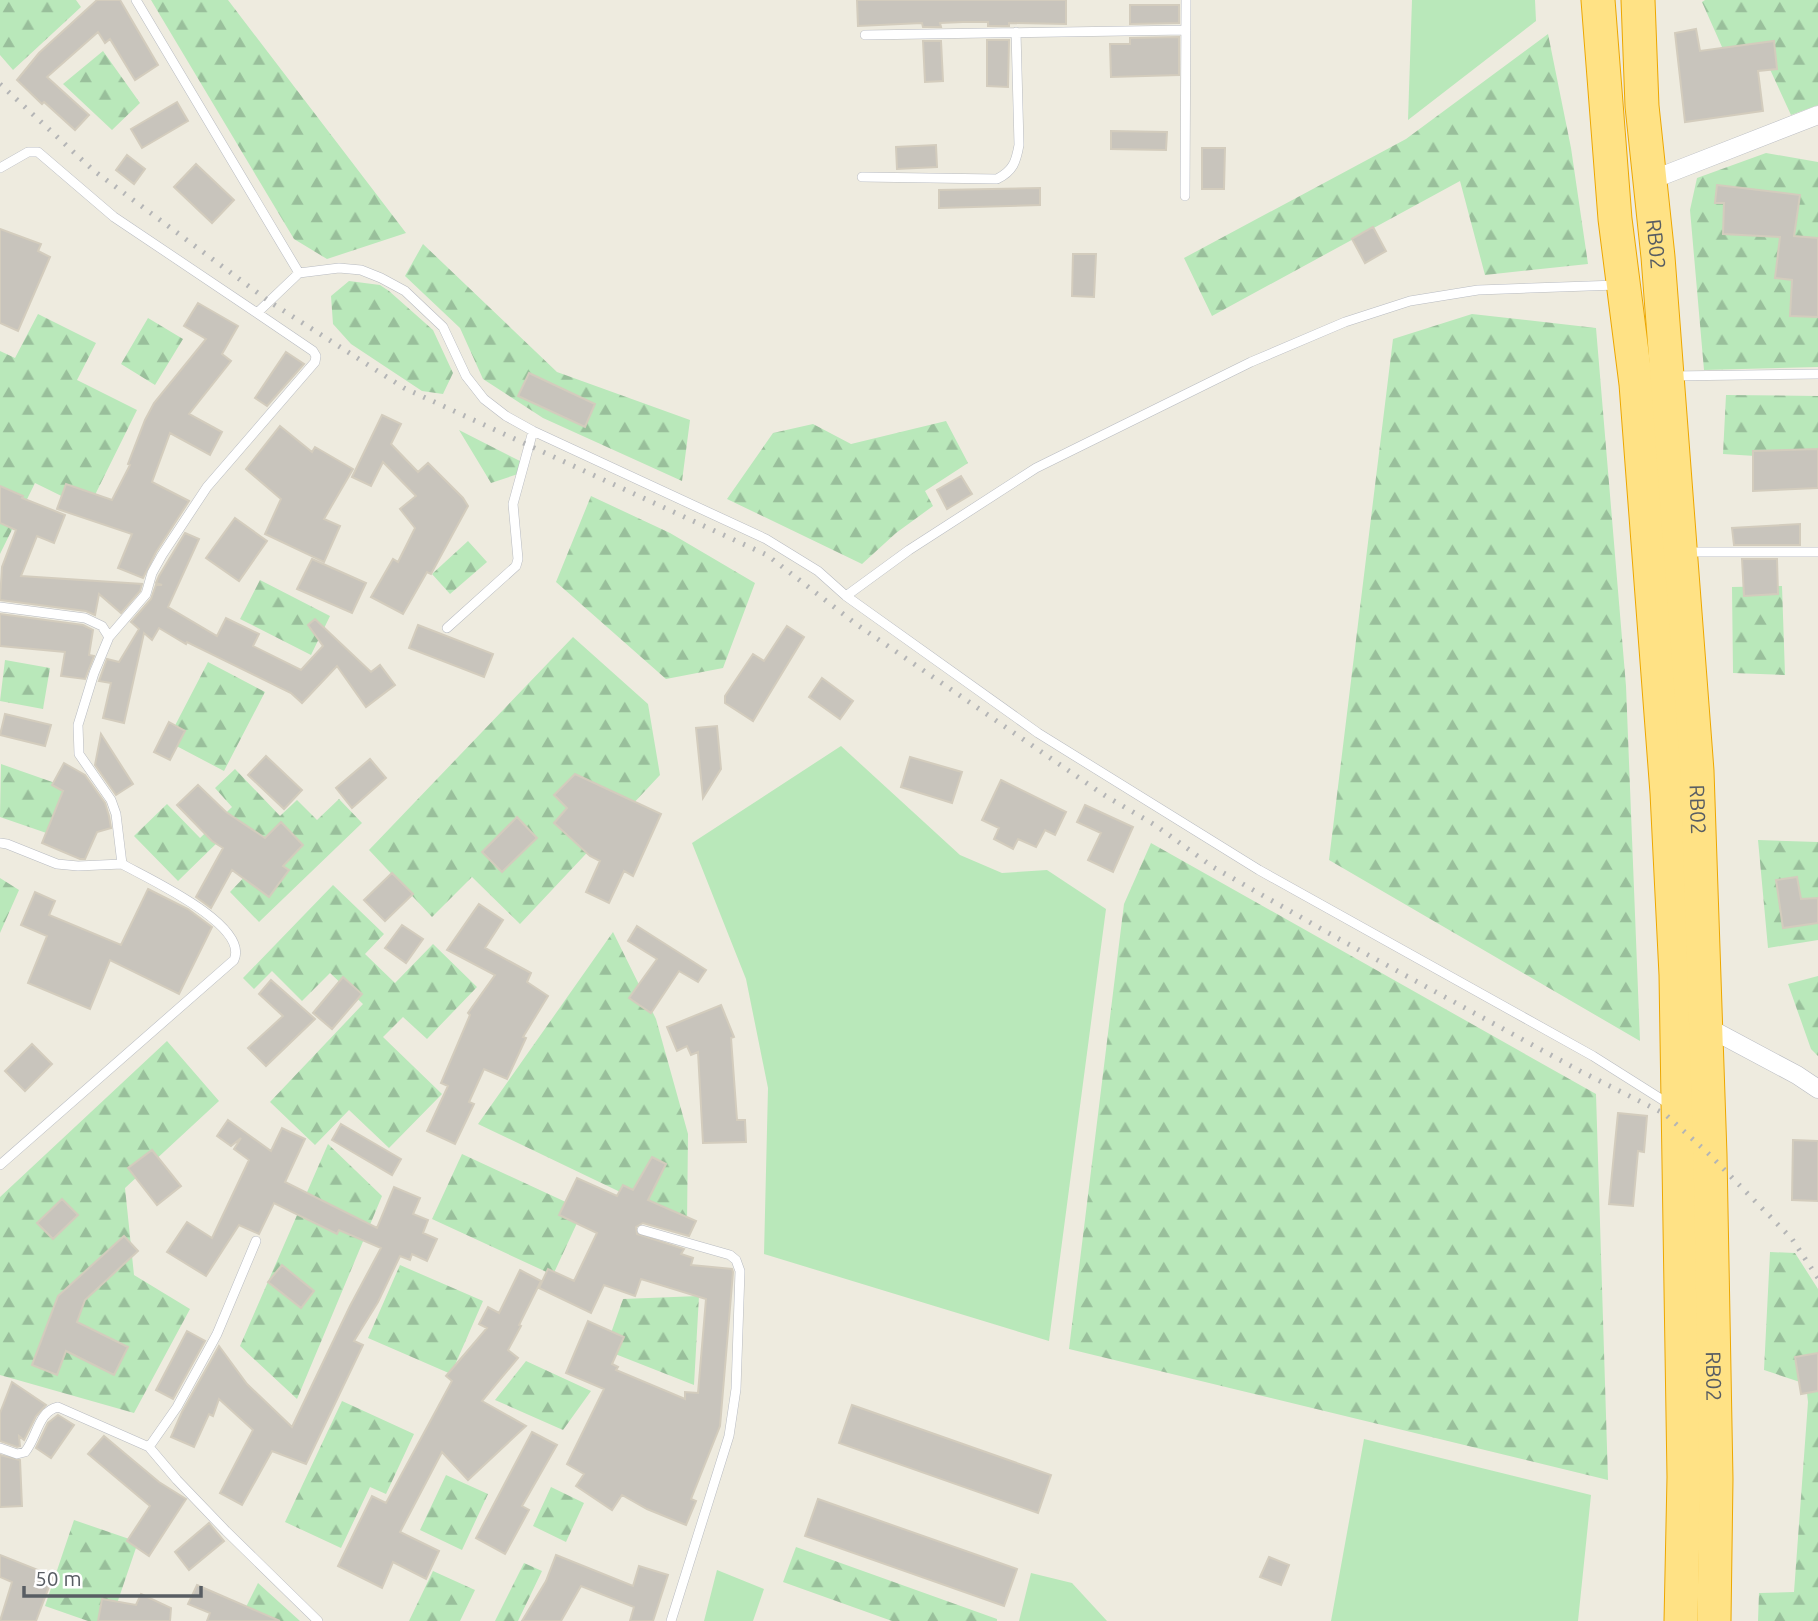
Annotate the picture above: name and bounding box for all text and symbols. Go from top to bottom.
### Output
street label: RB02 [1642,218,1671,270]
street label: RB02 [1685,784,1711,835]
street label: RB02 [1702,1351,1727,1402]
scale bar [24,1554,201,1598]
text: 50 m [35,1566,82,1590]

